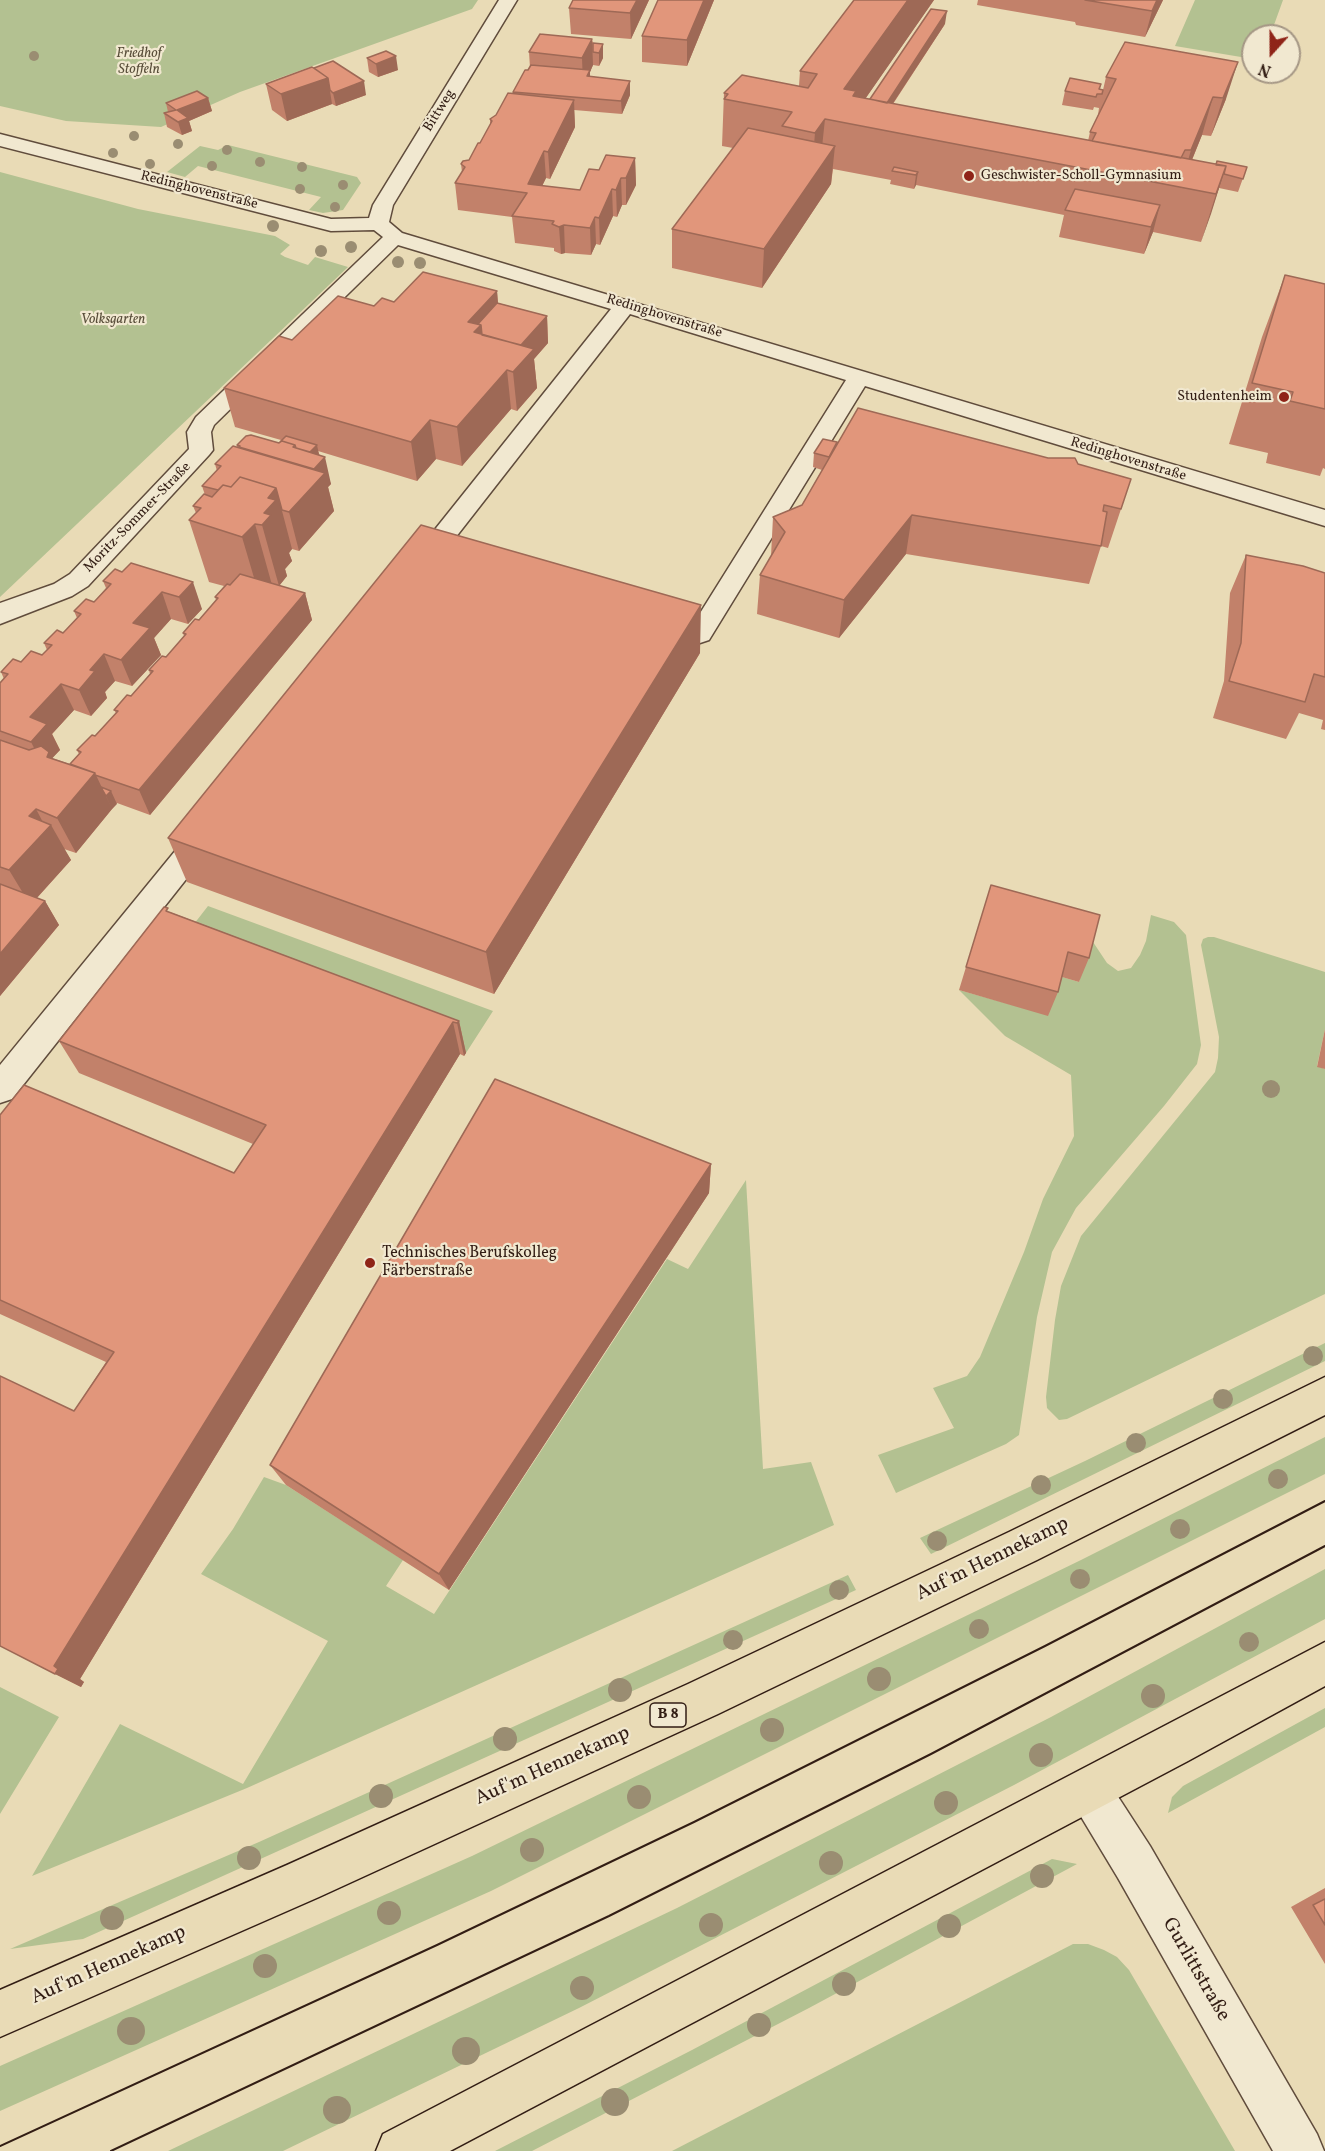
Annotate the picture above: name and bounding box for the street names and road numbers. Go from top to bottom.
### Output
street label: Bittweg [420,87,460,135]
street label: Redinghovenstraße [139,168,259,214]
street label: Redinghovenstraße [604,291,724,343]
street label: Redinghovenstraße [1068,434,1188,486]
street label: Moritz-Sommer-Straße [81,459,195,577]
street label: Auf'm Hennekamp [913,1513,1073,1607]
road number: B 8 [650,1703,686,1727]
street label: Auf'm Hennekamp [472,1722,634,1812]
street label: Gurlittstraße [1156,1914,1234,2026]
street label: Auf'm Hennekamp [28,1921,190,2011]

